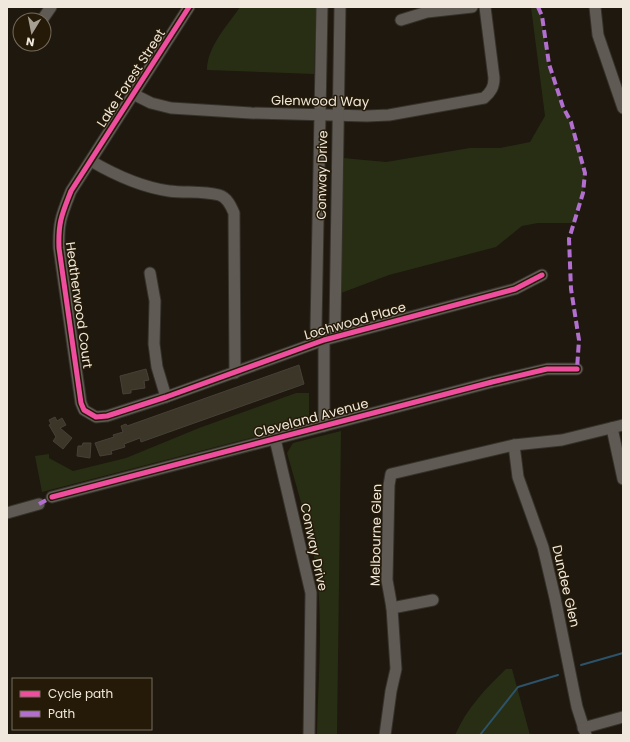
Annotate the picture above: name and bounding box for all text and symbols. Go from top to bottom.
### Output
north arrow [12,12,52,52]
street label: Lake Forest Street [92,25,170,131]
text: N [25,33,36,50]
street label: Glenwood Way [271,91,370,111]
street label: Conway Drive [312,130,332,220]
street label: Heatherwood Court [61,240,97,370]
street label: Lochwood Place [302,297,408,345]
street label: Cleveland Avenue [252,394,370,442]
street label: Melbourne Glen [366,484,386,586]
street label: Conway Drive [295,501,333,593]
street label: Dundee Glen [547,543,585,629]
legend [12,678,152,730]
text: Cycle path [48,685,113,702]
text: Path [48,705,75,722]

